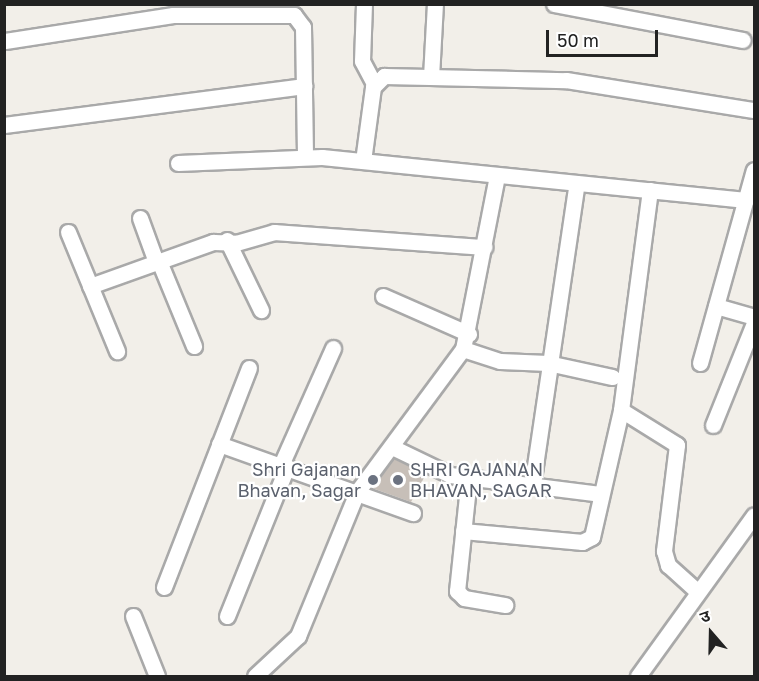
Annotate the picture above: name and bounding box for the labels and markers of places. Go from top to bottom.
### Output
place label: Shri Gajanan Bhavan, Sagar [237,459,361,502]
place label: SHRI GAJANAN BHAVAN, SAGAR [410,459,552,502]
marker: Shri Gajanan Bhavan, Sagar [366,473,380,487]
marker: SHRI GAJANAN BHAVAN, SAGAR [391,473,405,487]

